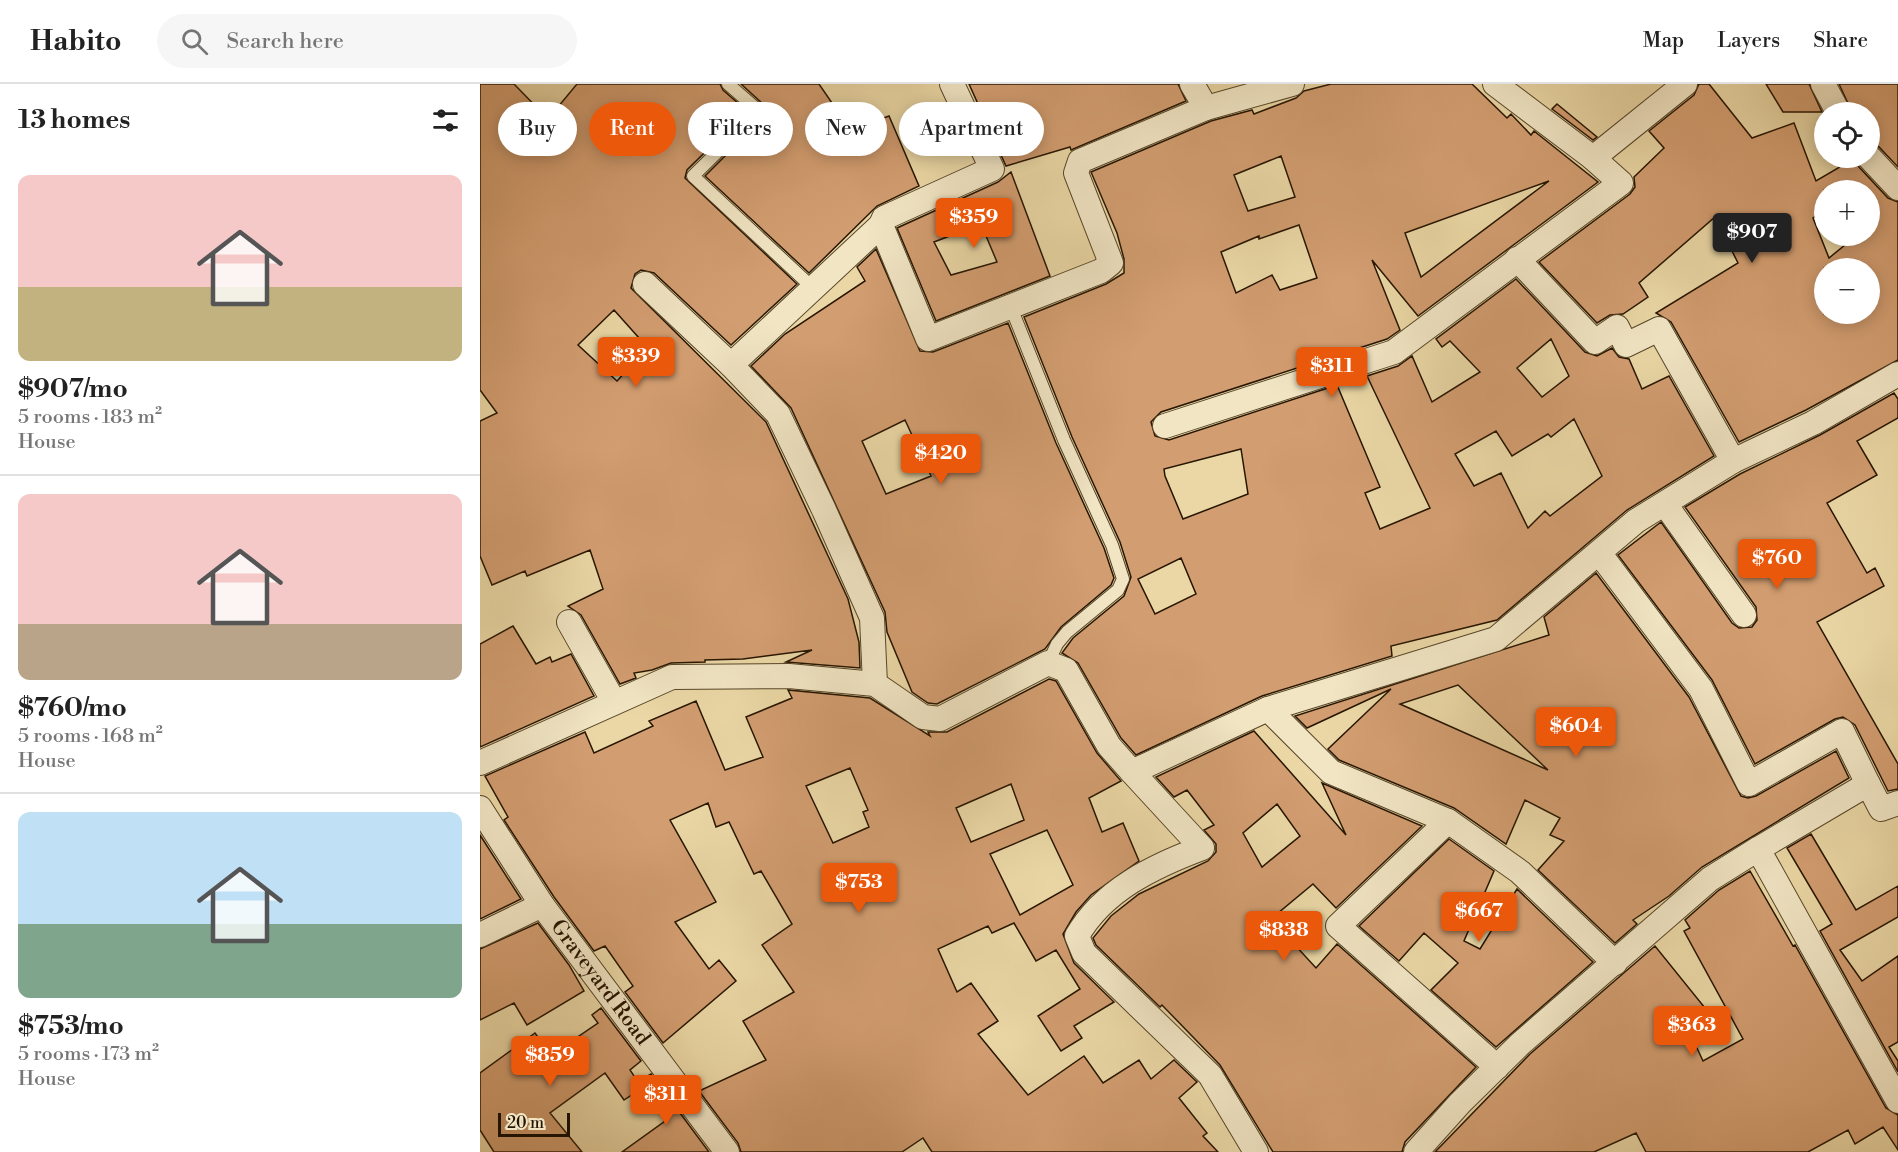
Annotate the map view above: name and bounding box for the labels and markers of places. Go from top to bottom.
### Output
pin: $359 [938,198,1010,249]
pin: $907 [1716,213,1788,264]
pin: $339 [600,337,672,388]
pin: $311 [1296,347,1368,398]
pin: $420 [905,434,977,485]
pin: $760 [1741,539,1813,590]
pin: $604 [1540,707,1612,758]
pin: $753 [823,863,895,914]
pin: $667 [1443,892,1515,943]
pin: $838 [1248,911,1320,962]
pin: $363 [1656,1006,1728,1057]
pin: $859 [514,1036,586,1087]
pin: $311 [630,1075,702,1126]

